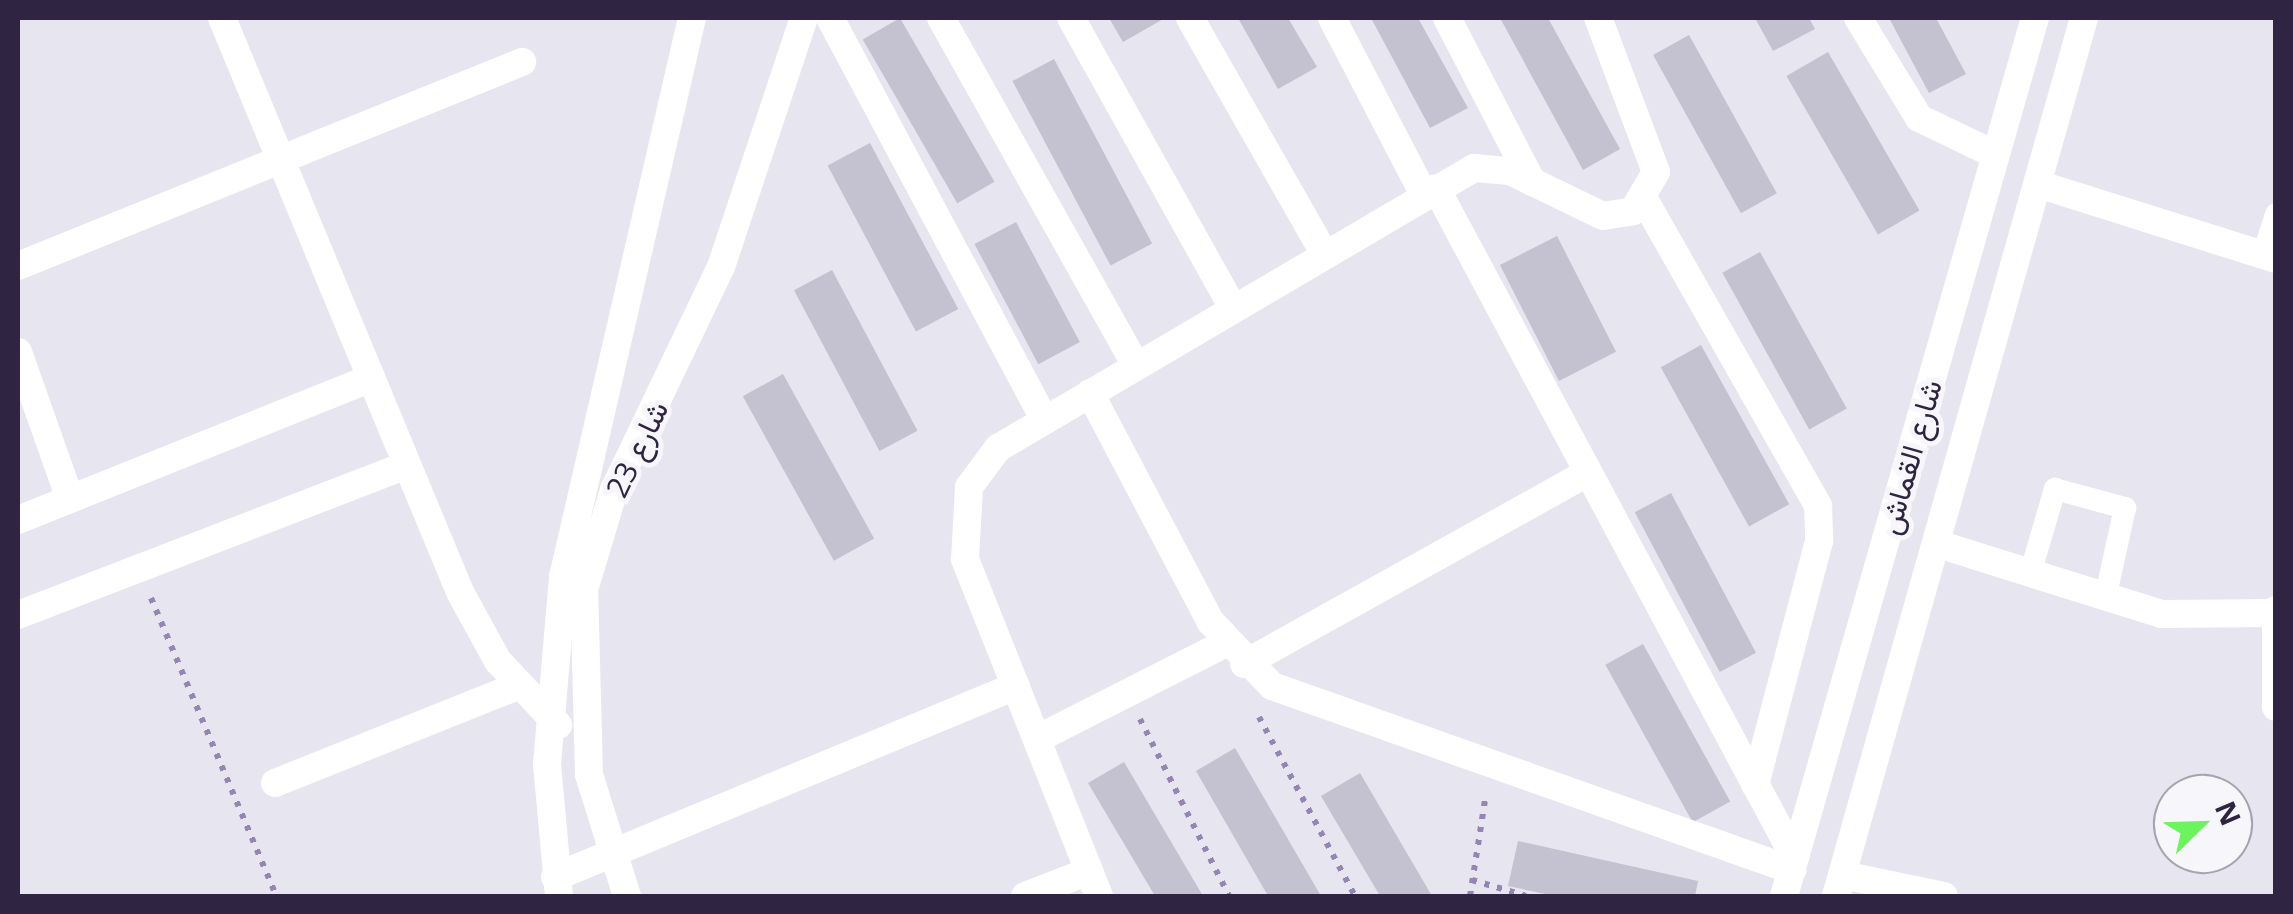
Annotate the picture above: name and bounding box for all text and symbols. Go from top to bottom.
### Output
street label: شارع القماش [1871,376,1949,538]
street label: شارع 23 [598,395,676,503]
north arrow [2153,774,2253,874]
text: N [2207,795,2251,831]

